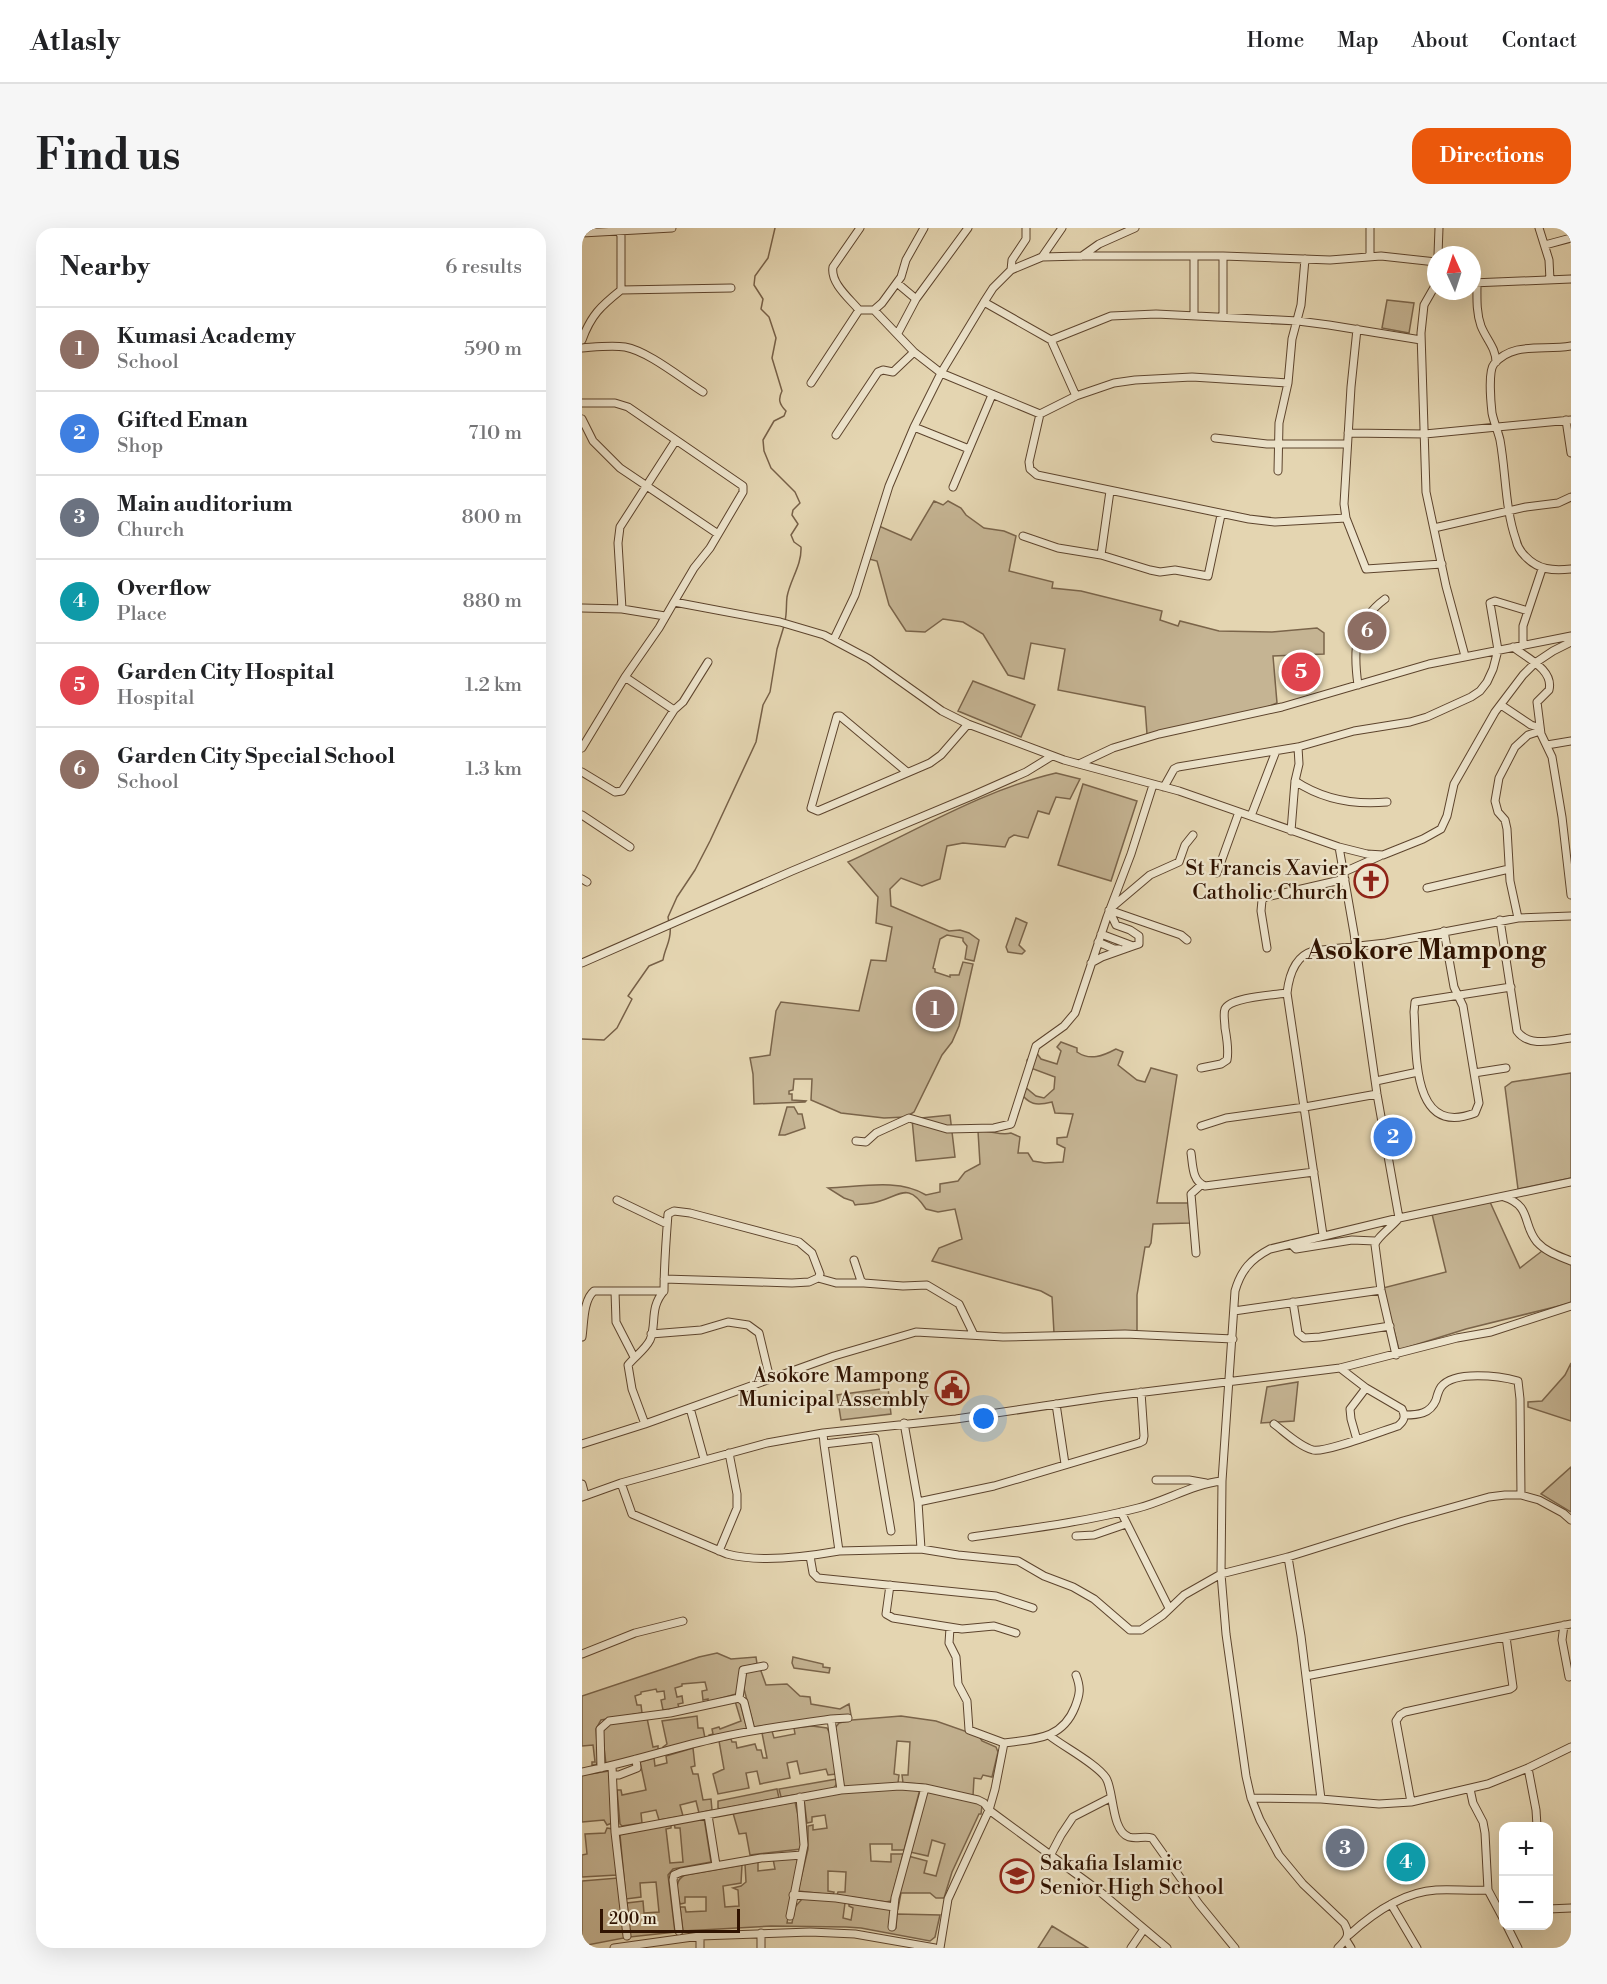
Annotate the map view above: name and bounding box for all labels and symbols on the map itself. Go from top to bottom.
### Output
north arrow [1427,246,1481,300]
pin: 6 [1348,608,1386,654]
pin: 5 [1282,650,1320,694]
place label: St Francis Xavier Catholic Church [1185,856,1348,906]
church icon: St Francis Xavier Catholic Church [1353,863,1389,899]
district label: Asokore Mampong [1305,934,1547,968]
pin: 1 [916,986,954,1032]
pin: 2 [1374,1114,1412,1160]
place label: Asokore Mampong Municipal Assembly [738,1363,930,1413]
public building icon: Asokore Mampong Municipal Assembly [934,1370,970,1406]
your location [969,1404,998,1433]
pin: 3 [1326,1826,1365,1870]
pin: 4 [1386,1840,1426,1884]
place label: Sakafia Islamic Senior High School [1040,1851,1224,1901]
school or university icon: Sakafia Islamic Senior High School [999,1858,1035,1894]
scale bar [600,1906,740,1934]

